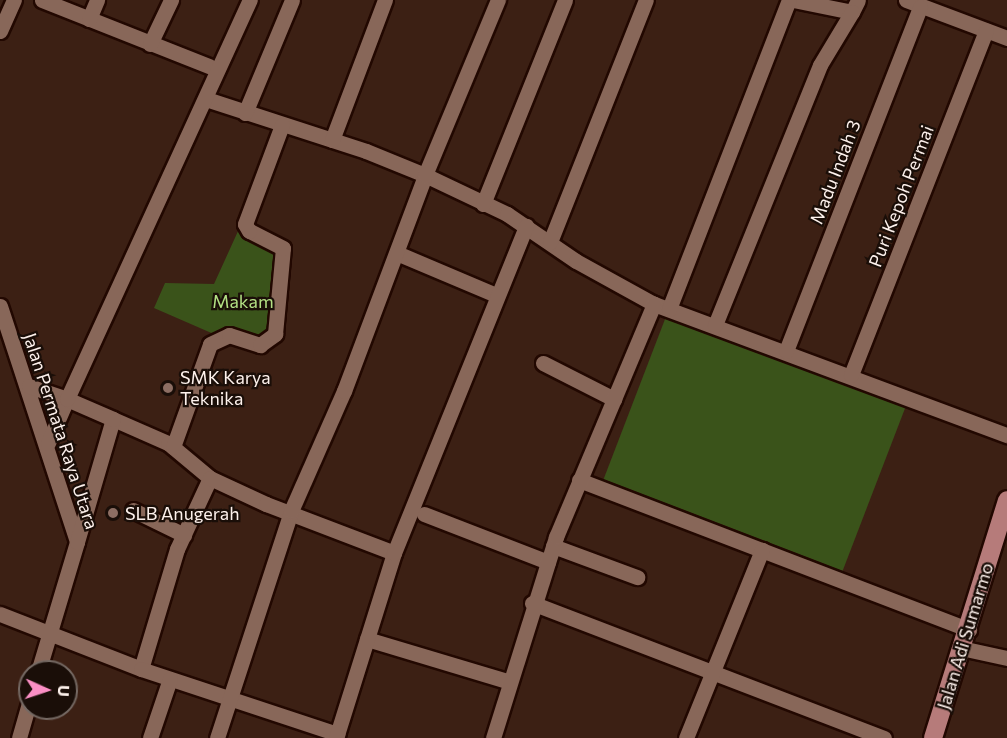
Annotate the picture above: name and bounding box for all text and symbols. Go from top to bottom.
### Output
street label: Madu Indah 3 [805,117,865,227]
street label: Puri Kepoh Permai [864,122,938,270]
park label: Makam [212,290,274,312]
street label: Jalan Permata Raya Utara [19,330,103,532]
place label: SMK Karya Teknika [180,367,271,410]
marker: SMK Karya Teknika [161,381,175,395]
place label: SLB Anugerah [125,502,240,524]
marker: SLB Anugerah [106,506,120,520]
street label: Jalan Adi Sumarmo [932,560,998,712]
north arrow [18,660,78,720]
text: U [55,685,74,697]

